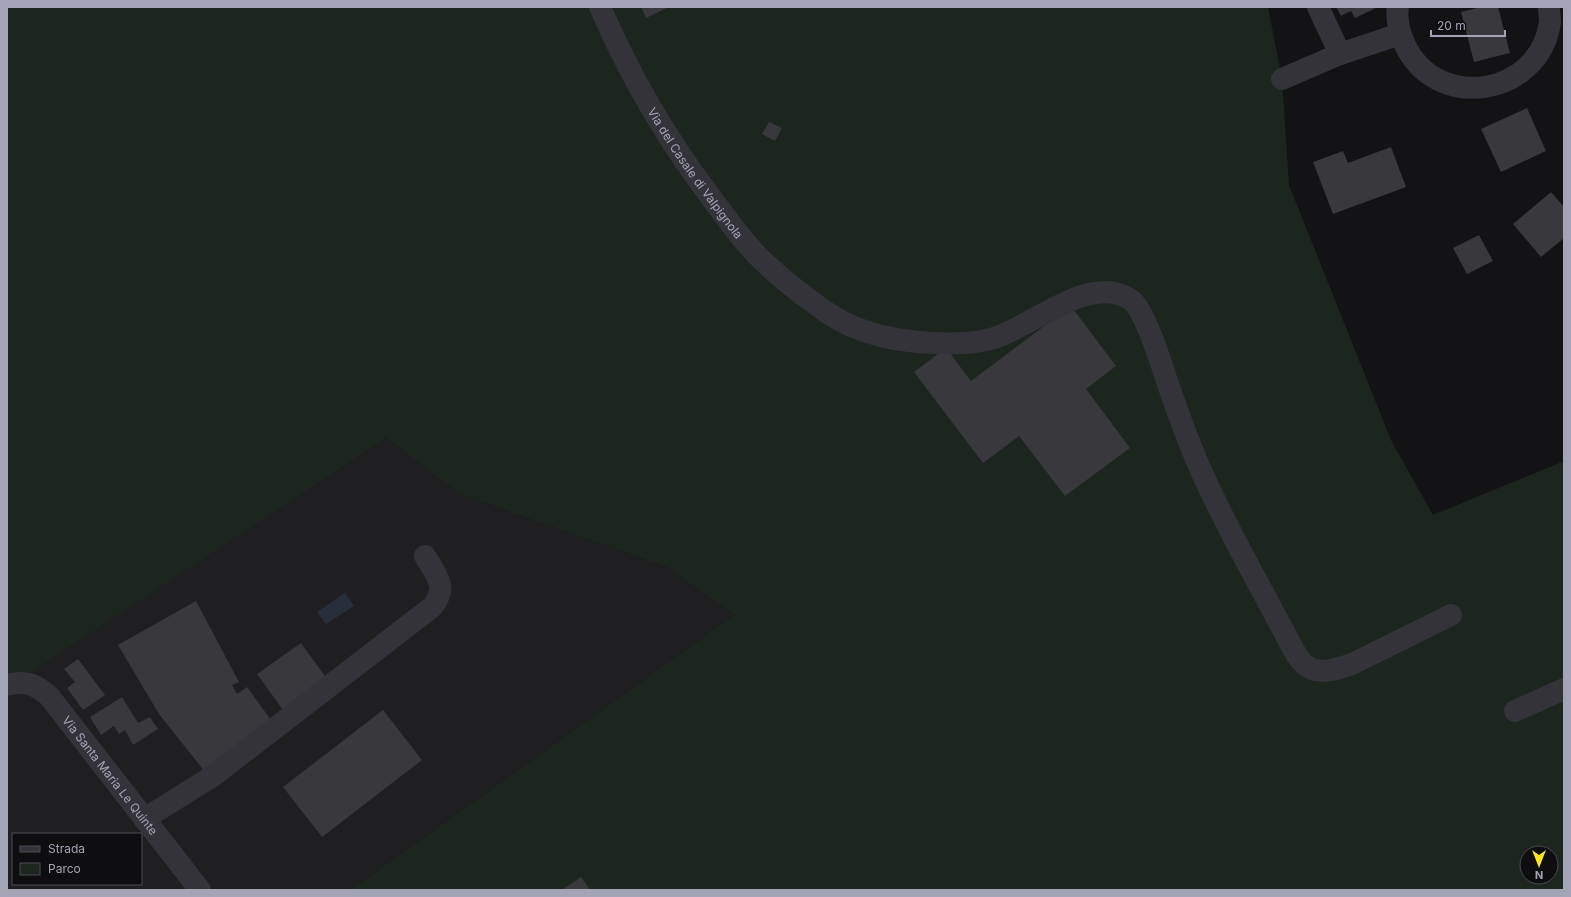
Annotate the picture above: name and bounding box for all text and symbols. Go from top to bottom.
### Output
scale bar [1431,12,1505,38]
text: 20 m [1437,18,1466,33]
street label: Via del Casale di Valpignola [645,105,747,241]
street label: Via Santa Maria Le Quinte [60,713,161,838]
legend [12,833,142,885]
text: Strada [48,841,85,856]
north arrow [1519,845,1559,885]
text: Parco [48,861,81,876]
text: N [1535,868,1543,882]

